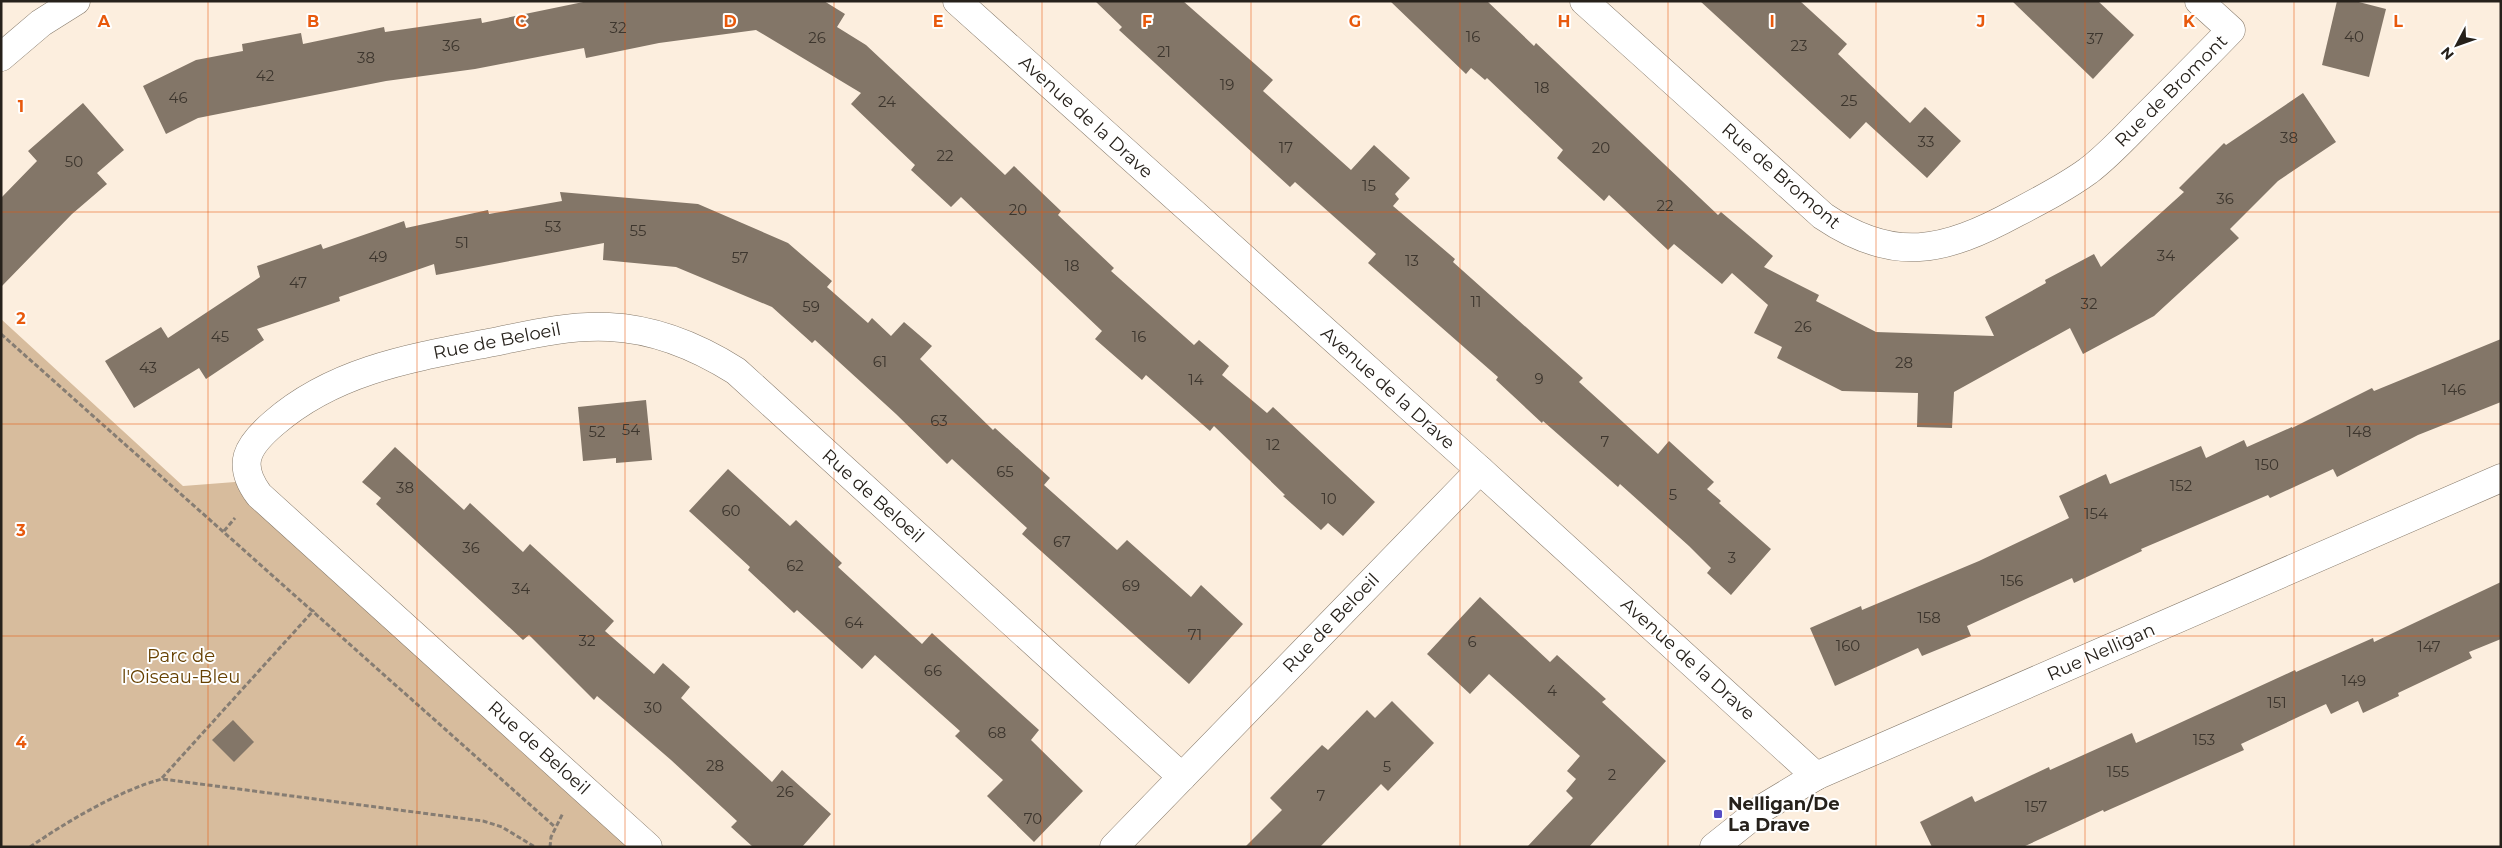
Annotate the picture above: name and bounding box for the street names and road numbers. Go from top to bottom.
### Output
street label: Rue de Bromont [2110,30,2232,152]
street label: Avenue de la Drave [1014,51,1158,183]
street label: Rue de Bromont [1717,118,1845,234]
street label: Rue de Beloeil [431,318,563,364]
street label: Avenue de la Drave [1316,322,1460,454]
street label: Rue de Beloeil [817,444,929,548]
street label: Rue de Beloeil [1278,569,1384,677]
street label: Avenue de la Drave [1616,593,1760,725]
street label: Rue Nelligan [2044,618,2158,686]
street label: Rue de Beloeil [483,696,595,800]

